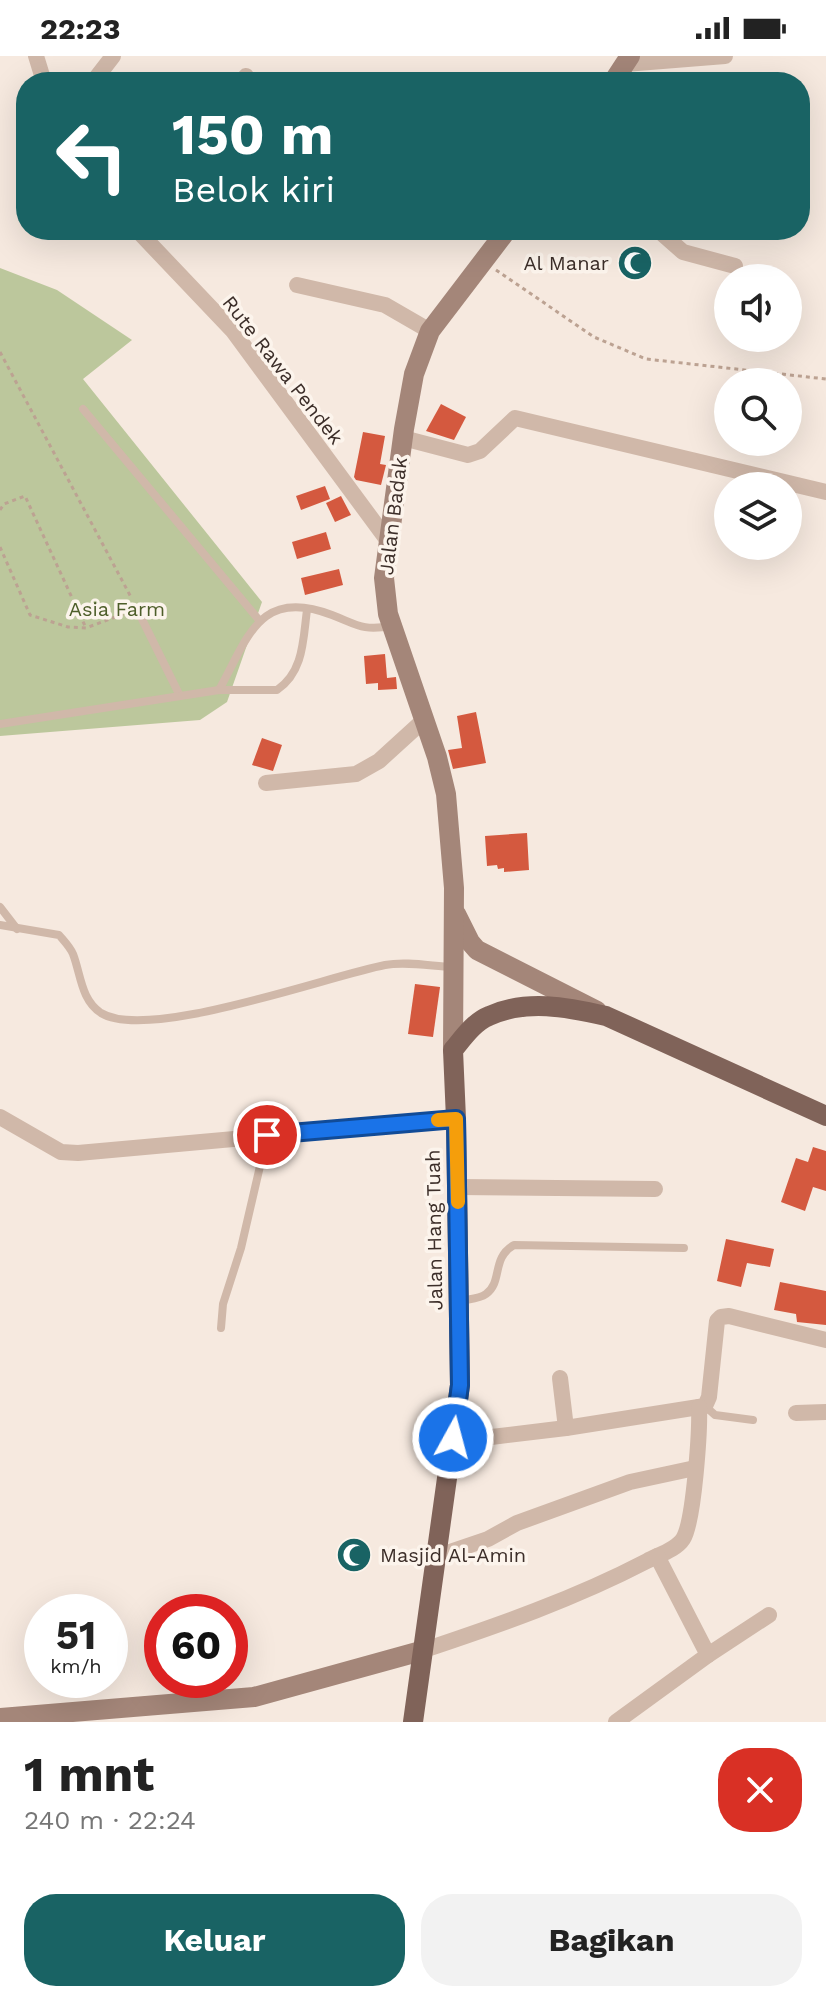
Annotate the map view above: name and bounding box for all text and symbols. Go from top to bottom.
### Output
text: 22:23 [40,11,121,46]
text: 150 m [172,102,334,168]
icon: left [40,104,144,208]
text: Belok kiri [172,169,335,211]
mosque icon: Al Manar [616,244,654,282]
place label: Al Manar [523,251,609,275]
map controls [714,264,802,560]
button: sound [714,264,802,352]
street label: Rute Rawa Pendek [217,291,349,449]
button: search [714,368,802,456]
street label: Jalan Badak [374,456,412,576]
button: layers [714,472,802,560]
park label: Asia Farm [69,597,165,621]
pin [233,1101,301,1169]
icon: arrive [245,1113,289,1157]
street label: Jalan Hang Tuah [421,1149,447,1311]
position arrow [411,1396,495,1480]
mosque icon: Masjid Al-Amin [335,1536,373,1574]
place label: Masjid Al-Amin [380,1543,526,1567]
speed limit sign: 60 [144,1594,248,1698]
text: 51 [56,1612,96,1659]
text: km/h [50,1654,102,1678]
text: 1 mnt [24,1746,154,1803]
button: close [718,1748,802,1832]
text: 240 m · 22:24 [24,1805,196,1835]
button: Keluar [24,1894,405,1986]
button: Bagikan [421,1894,802,1986]

